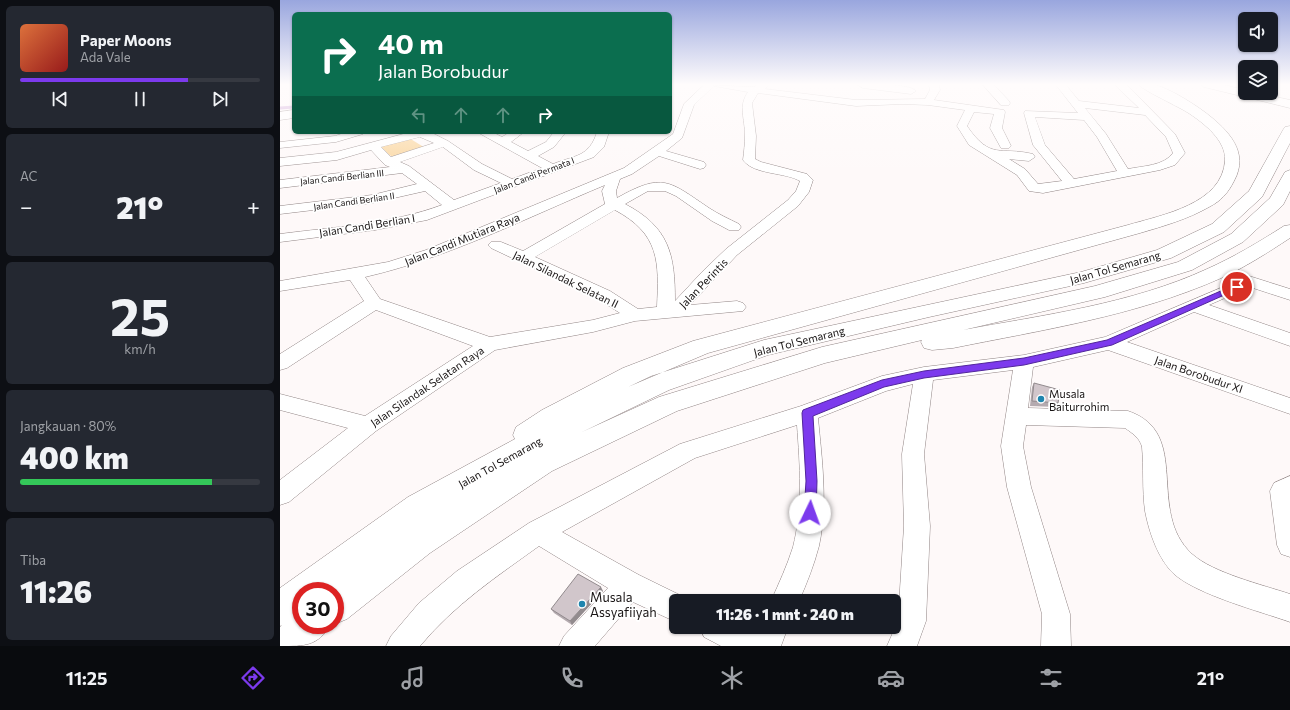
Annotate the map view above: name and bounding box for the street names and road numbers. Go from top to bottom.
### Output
street label: Jalan Candi Permata I [492,155,576,195]
street label: Jalan Candi Berlian III [299,167,385,187]
street label: Jalan Candi Berlian II [313,190,395,212]
street label: Jalan Candi Mutiara Raya [403,210,522,269]
street label: Jalan Candi Berlian I [318,211,416,240]
street label: Jalan Silandak Selatan II [511,248,621,311]
street label: Jalan Tol Semarang [1068,248,1162,287]
street label: Jalan Perintis [676,255,731,311]
street label: Jalan Tol Semarang [752,323,846,360]
street label: Jalan Silandak Selatan Raya [368,343,487,430]
street label: Jalan Borobudur XI [1153,353,1245,396]
street label: Jalan Tol Semarang [456,434,545,491]

